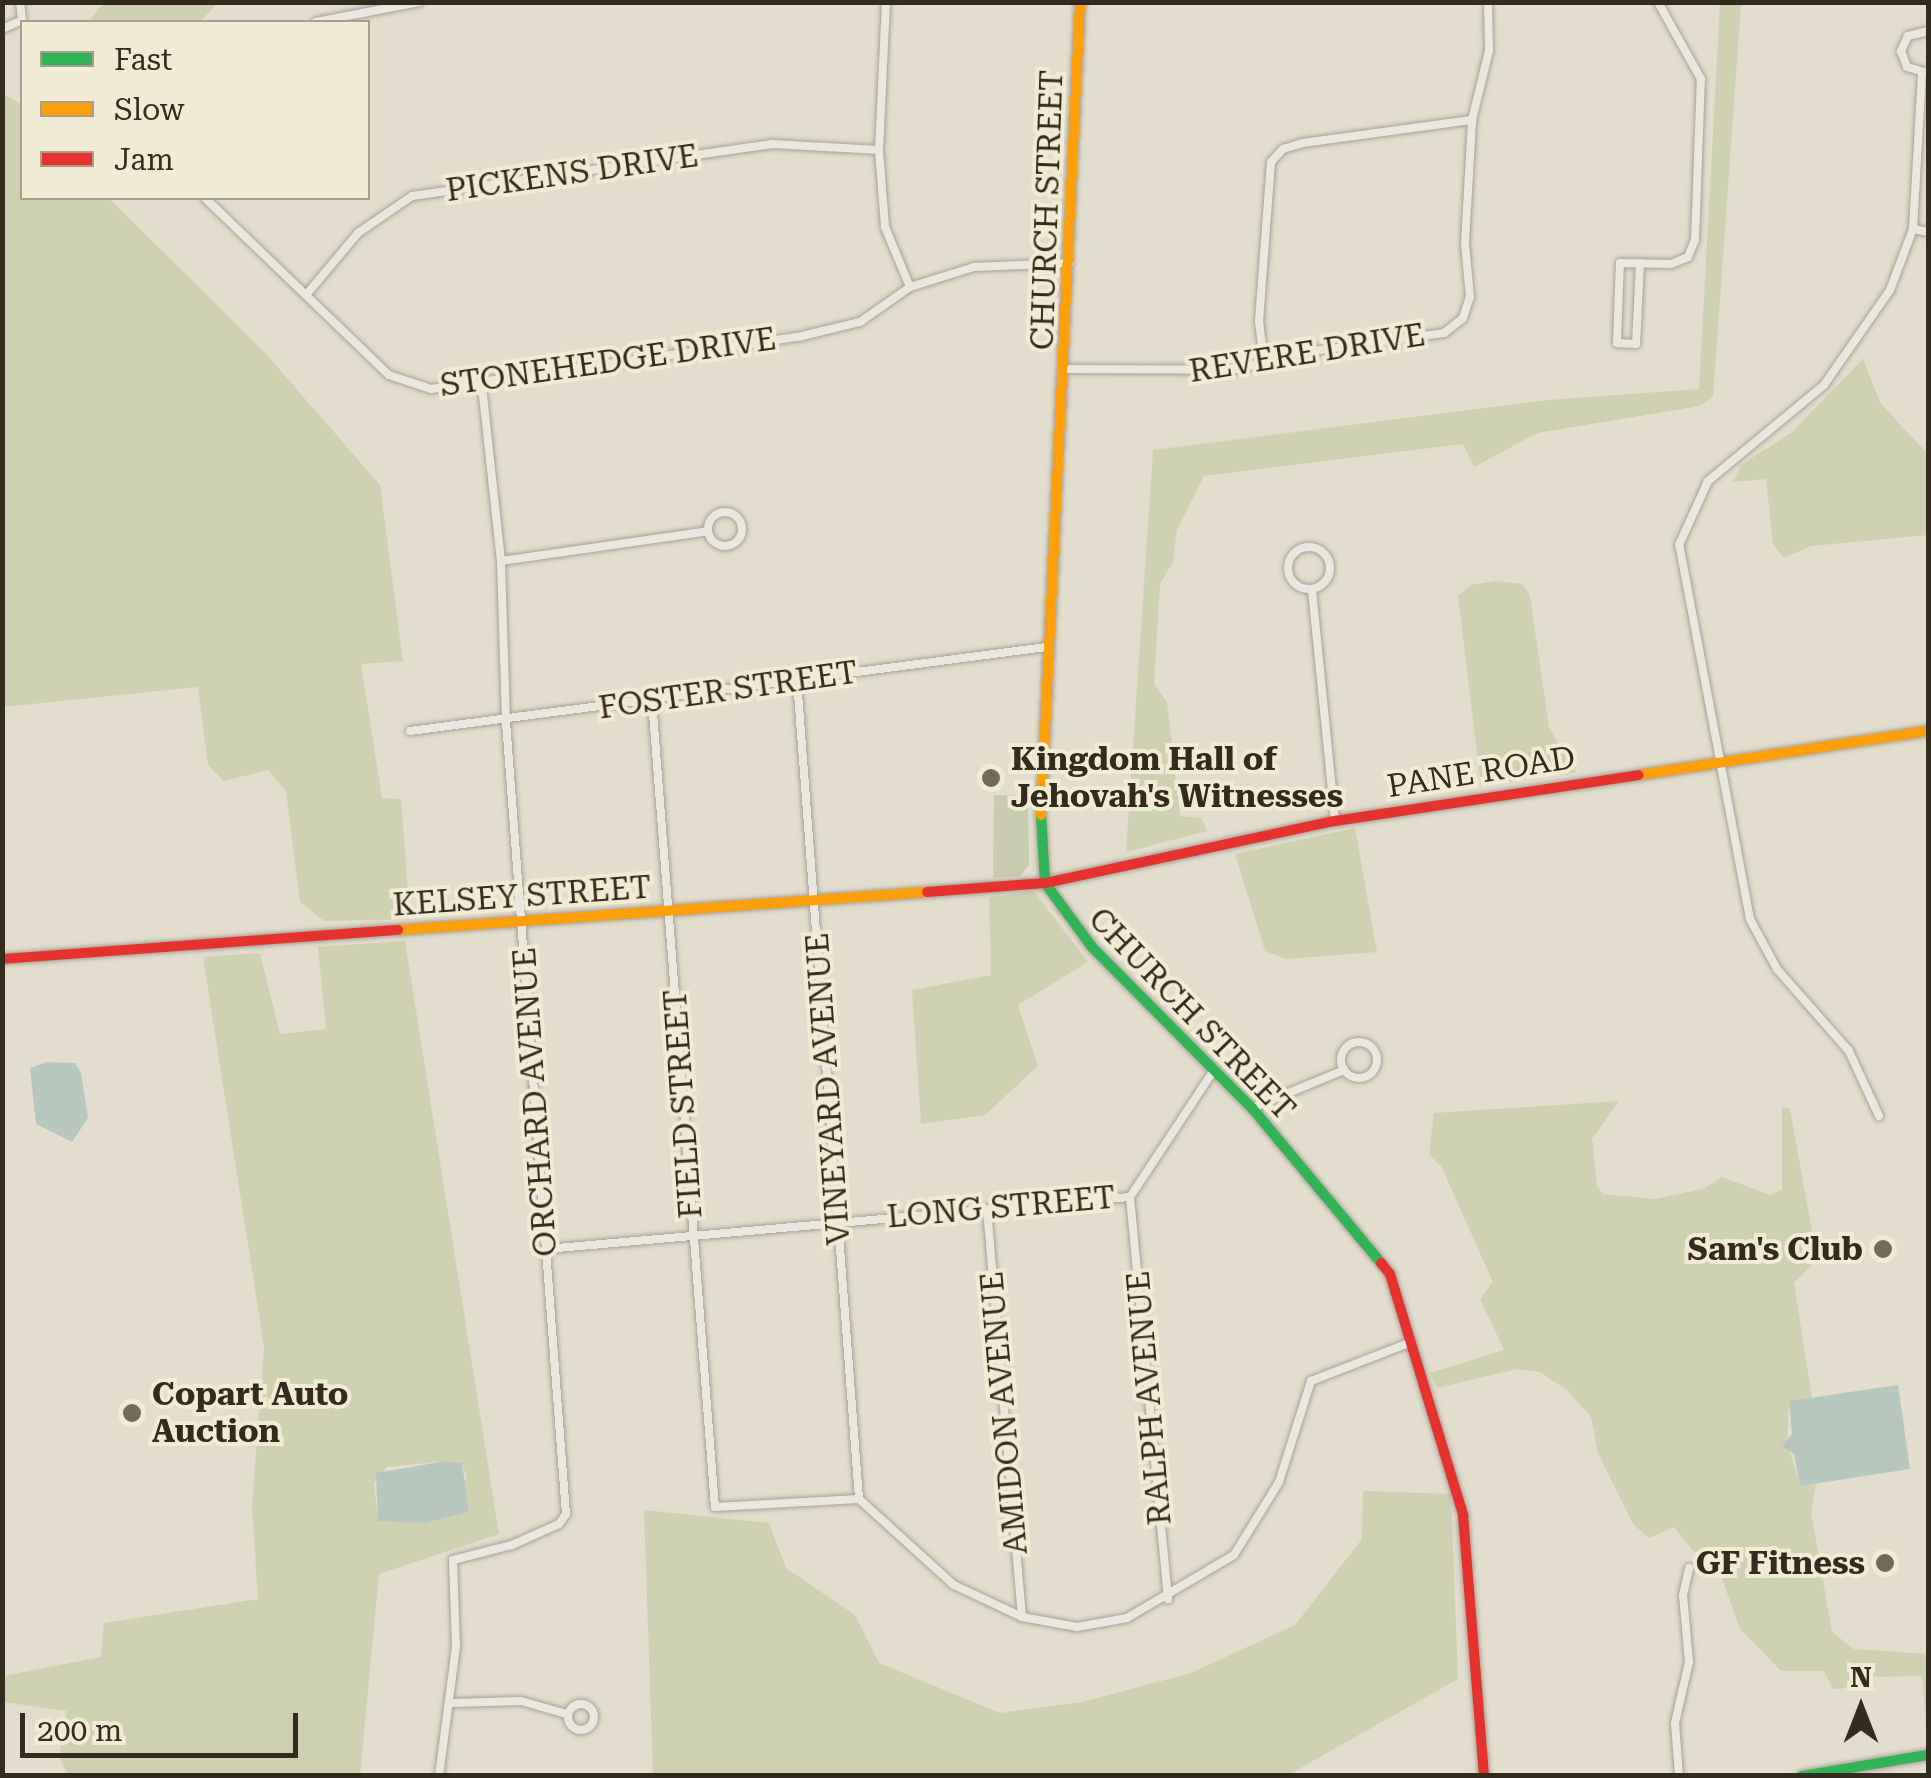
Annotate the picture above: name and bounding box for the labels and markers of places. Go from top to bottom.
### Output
place label: Kingdom Hall of Jehovah's Witnesses [1011,741,1343,816]
marker: Kingdom Hall of Jehovah's Witnesses [980,767,1002,789]
place label: Sam's Club [1688,1230,1863,1268]
marker: Sam's Club [1872,1238,1894,1260]
place label: Copart Auto Auction [152,1376,349,1451]
marker: Copart Auto Auction [121,1402,143,1424]
place label: GF Fitness [1696,1544,1865,1582]
marker: GF Fitness [1874,1552,1896,1574]

